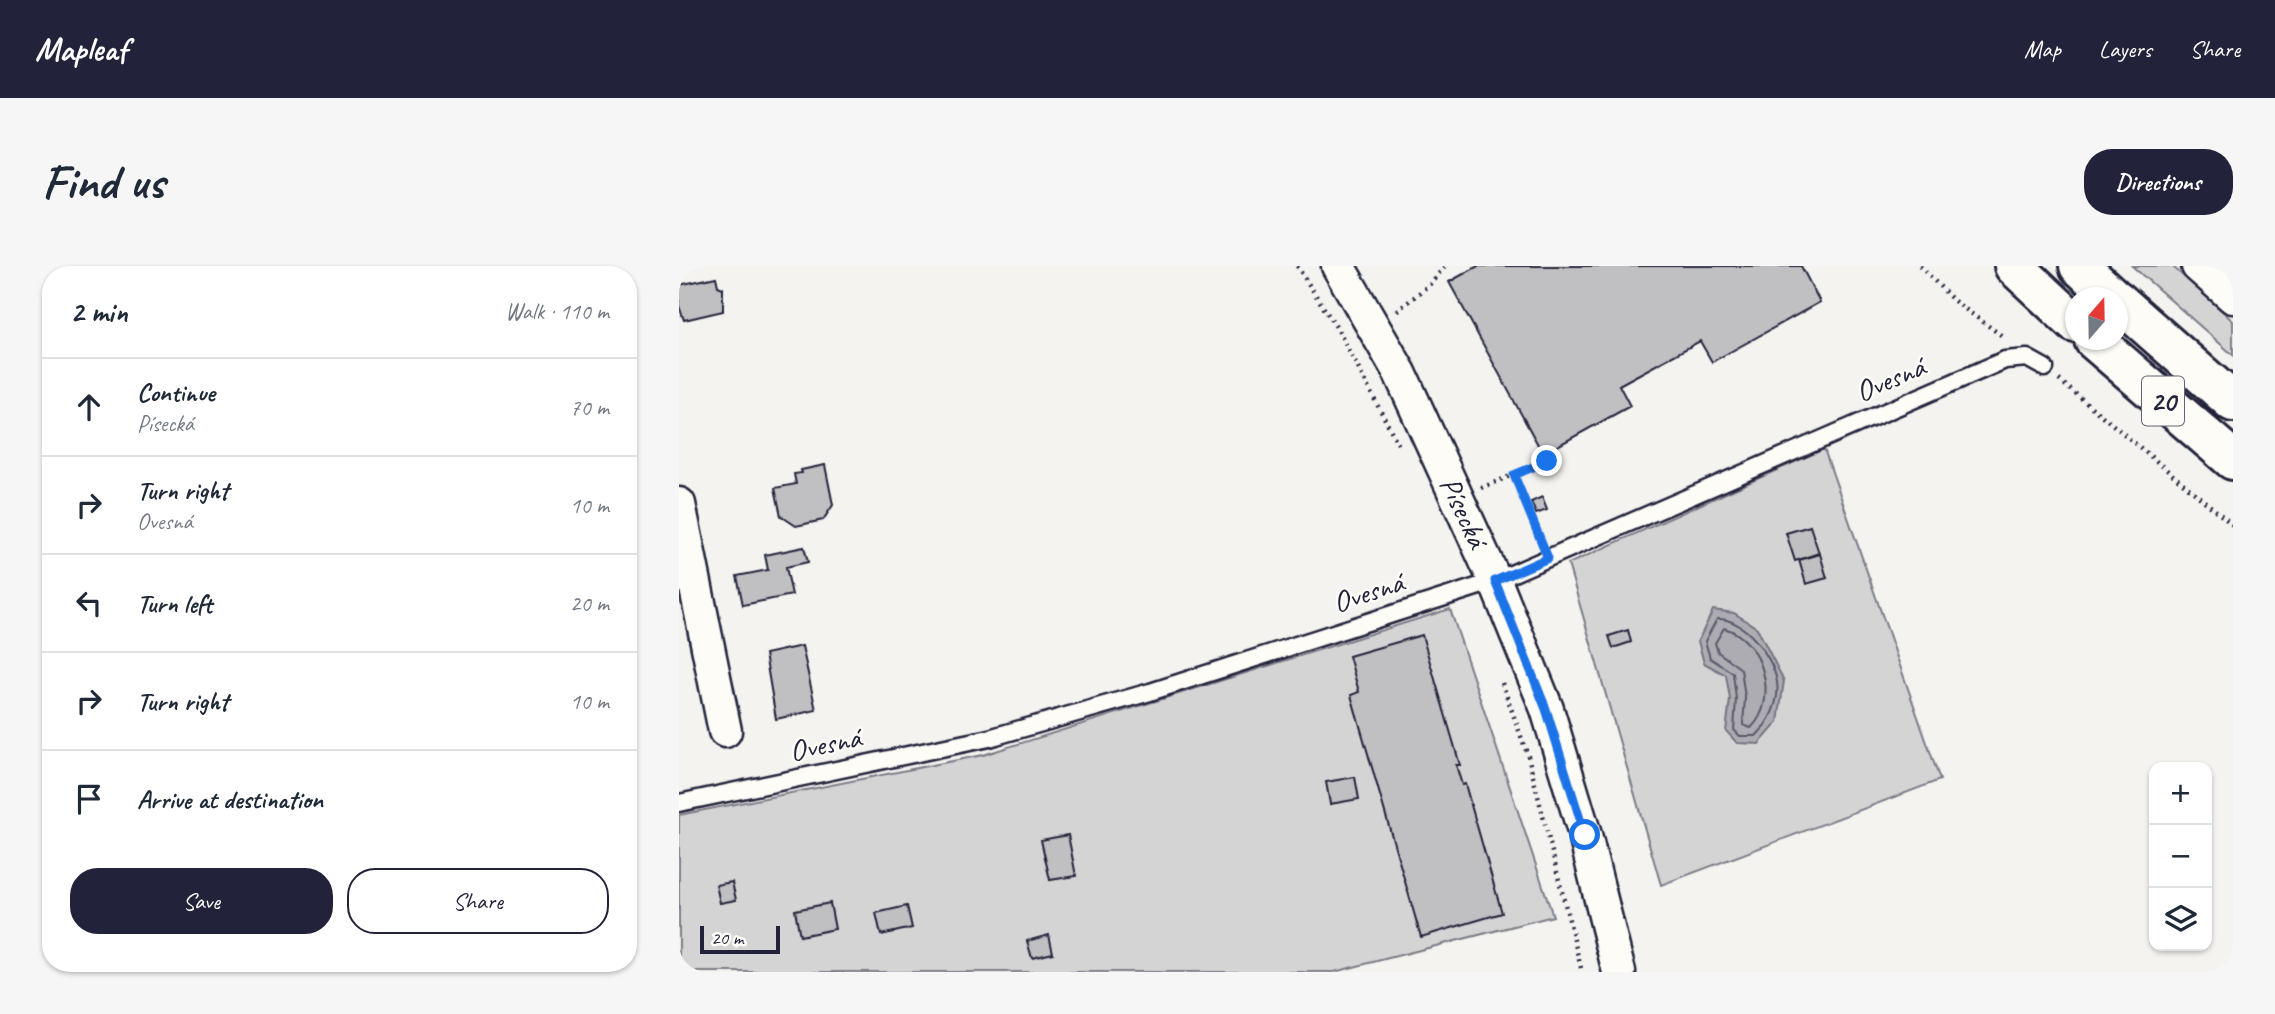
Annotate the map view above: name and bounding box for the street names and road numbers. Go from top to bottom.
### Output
street label: Ovesná [1849,346,1933,411]
road number: 20 [2142,376,2184,426]
street label: Písecká [1431,470,1498,556]
street label: Ovesná [1328,562,1411,621]
street label: Ovesná [786,717,867,770]

